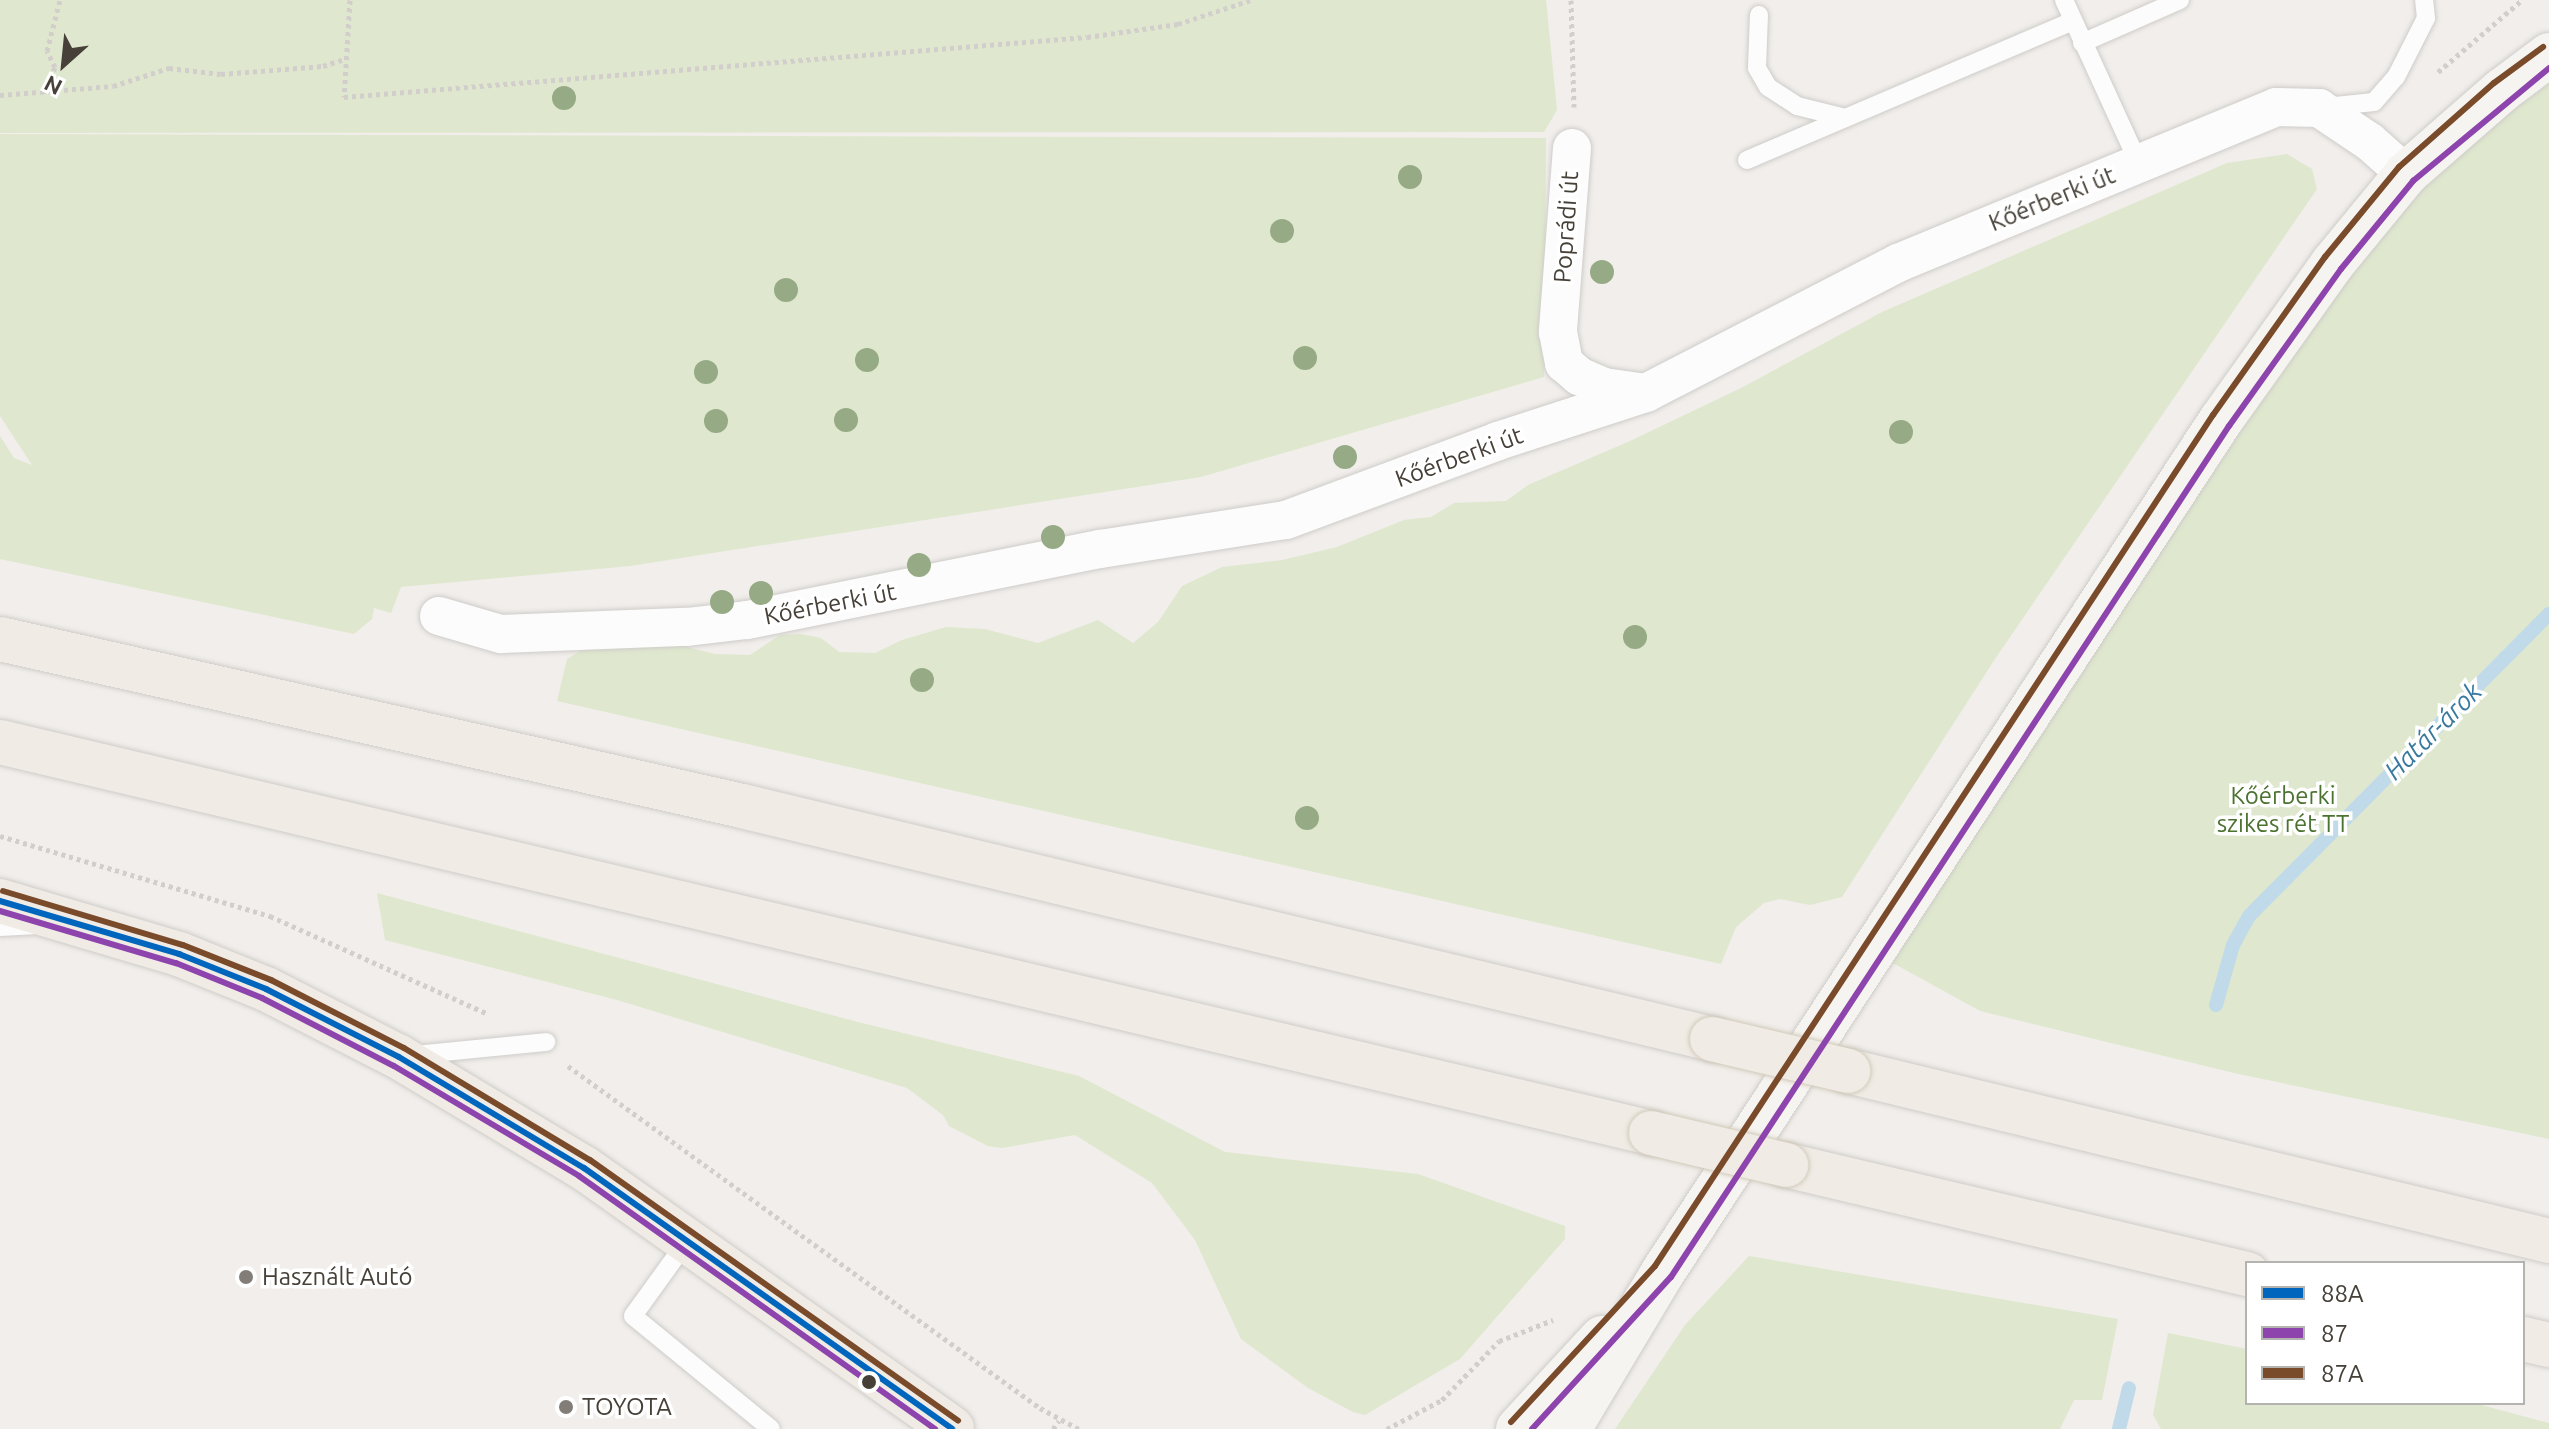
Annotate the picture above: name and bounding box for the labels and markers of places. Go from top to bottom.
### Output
place label: Használt Autó [262,1263,412,1291]
marker: Használt Autó [237,1268,255,1286]
unlabelled marker [861,1374,877,1390]
place label: TOYOTA [582,1393,672,1421]
marker: TOYOTA [557,1398,575,1416]

